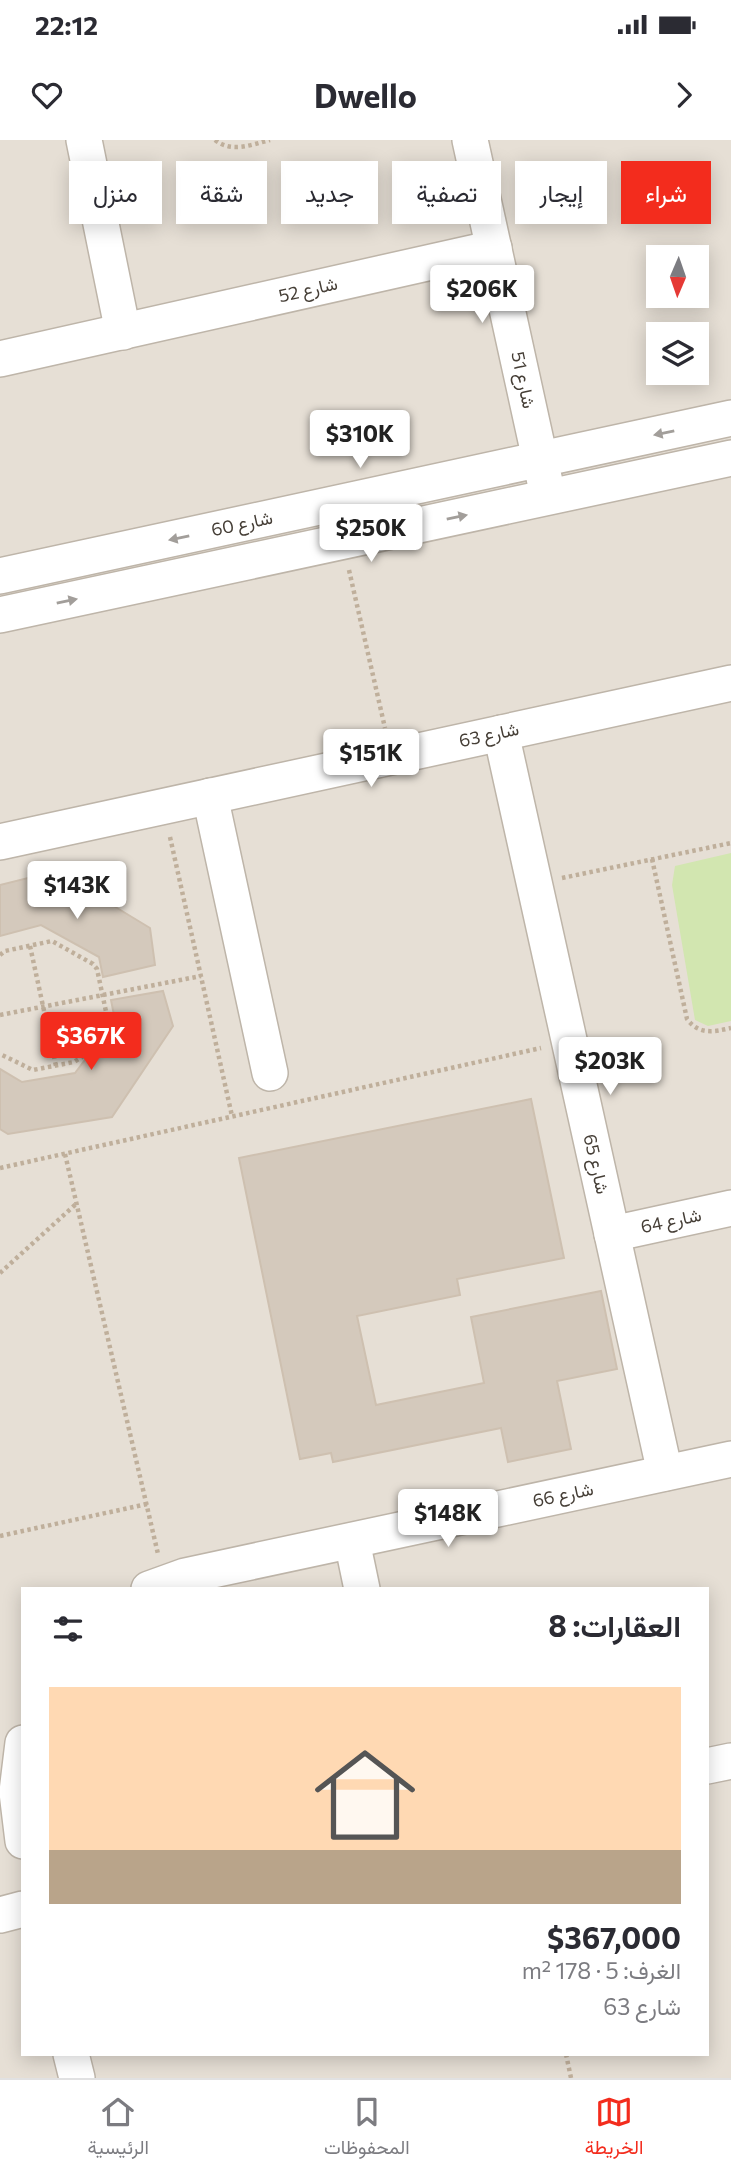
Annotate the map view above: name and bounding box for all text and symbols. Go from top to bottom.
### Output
text: 22:12 [35,9,98,40]
text: Dwello [314,75,417,115]
icon: heart [28,76,66,114]
icon: forward [665,76,703,114]
chip: منزل [69,161,162,224]
chip: شقة [176,161,267,224]
chip: جديد [281,161,378,224]
chip: تصفية [392,161,501,224]
chip: إيجار [515,161,607,224]
chip: شراء [621,161,711,224]
north arrow [646,245,709,308]
map controls [646,245,709,385]
pin: $206K [433,265,531,325]
street label: شارع 52 [276,272,340,308]
text: $206K [446,274,518,302]
button: layers [646,322,709,385]
street label: شارع 51 [505,349,541,411]
pin: $310K [311,410,409,470]
text: $310K [326,419,394,447]
one-way arrow [653,427,675,438]
pin: $250K [322,504,420,564]
street label: شارع 60 [209,506,275,542]
one-way arrow [446,512,468,523]
text: $250K [335,513,407,541]
one-way arrow [167,532,189,543]
one-way arrow [56,595,78,606]
street label: شارع 63 [457,717,521,753]
pin: $151K [322,730,420,789]
text: $151K [339,738,403,766]
pin: $143K [28,862,126,921]
text: $143K [43,870,111,898]
pin: $367K [42,1012,140,1072]
text: $367K [56,1021,126,1049]
pin: $203K [561,1038,659,1097]
text: $203K [575,1046,645,1074]
street label: شارع 65 [577,1132,615,1196]
street label: شارع 64 [638,1203,704,1239]
street label: شارع 66 [530,1477,596,1513]
pin: $148K [399,1490,497,1549]
text: $148K [414,1498,482,1526]
text: العقارات: 8 [548,1606,681,1643]
icon: filters [49,1610,87,1648]
icon: home [302,1732,428,1858]
text: $367,000 [547,1918,681,1955]
text: الغرف: 5 · 178 m² [522,1956,681,1984]
text: شارع 63 [603,1992,681,2020]
tab: الرئيسية [88,2093,149,2164]
tab: المحفوظات [324,2093,410,2164]
tab: الخريطة [585,2093,643,2164]

